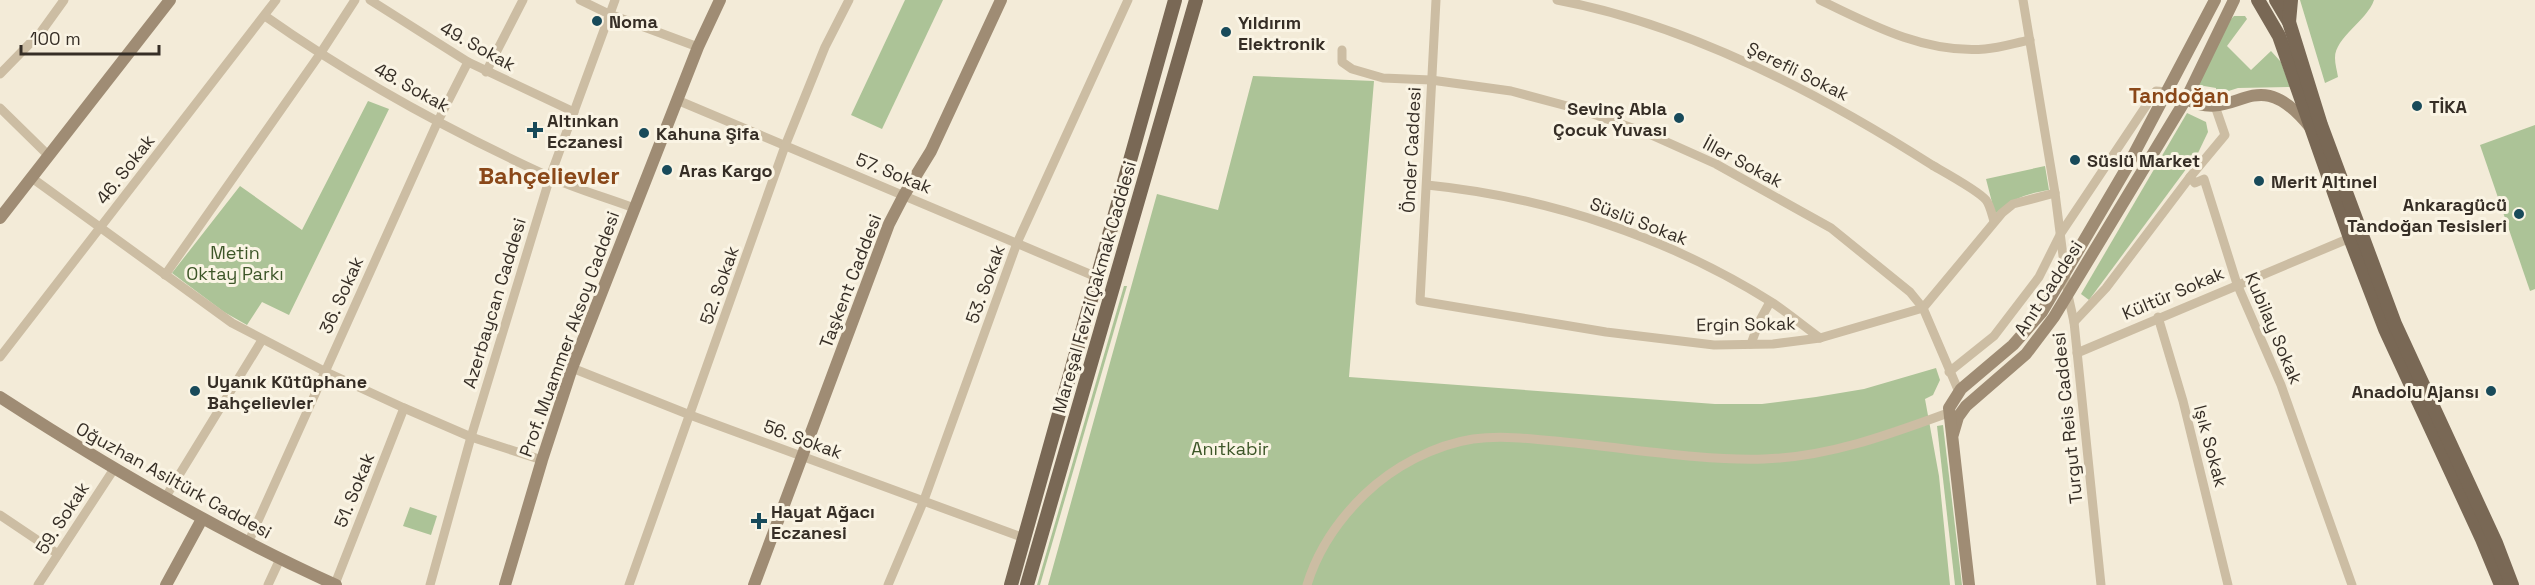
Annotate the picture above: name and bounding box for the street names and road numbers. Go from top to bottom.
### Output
street label: 49. Sokak [436,16,520,76]
street label: Şerefli Sokak [1743,36,1853,106]
street label: 48. Sokak [370,57,454,117]
street label: Önder Caddesi [1396,86,1426,214]
street label: 46. Sokak [91,129,160,209]
street label: İller Sokak [1699,131,1787,193]
street label: 57. Sokak [853,147,936,199]
street label: Mareşal Fevzi Çakmak Caddesi [1047,158,1141,416]
street label: Süslü Sokak [1587,192,1692,250]
street label: Prof. Muammer Aksoy Caddesi [514,208,624,460]
street label: Taşkent Caddesi [814,211,886,351]
street label: Azerbaycan Caddesi [457,215,531,391]
street label: Anıt Caddesi [2009,236,2087,340]
street label: 53. Sokak [960,241,1010,326]
street label: 52. Sokak [694,242,744,327]
street label: 36. Sokak [314,253,368,337]
street label: Kültür Sokak [2119,261,2228,325]
street label: Kubilay Sokak [2240,268,2308,388]
street label: Ergin Sokak [1696,312,1796,336]
street label: Turgut Reis Caddesi [2047,331,2087,505]
street label: Işık Sokak [2189,402,2233,490]
street label: 56. Sokak [761,414,846,464]
street label: Oğuzhan Asiltürk Caddesi [72,417,276,543]
street label: 51. Sokak [329,449,379,531]
street label: 59. Sokak [30,477,94,559]

